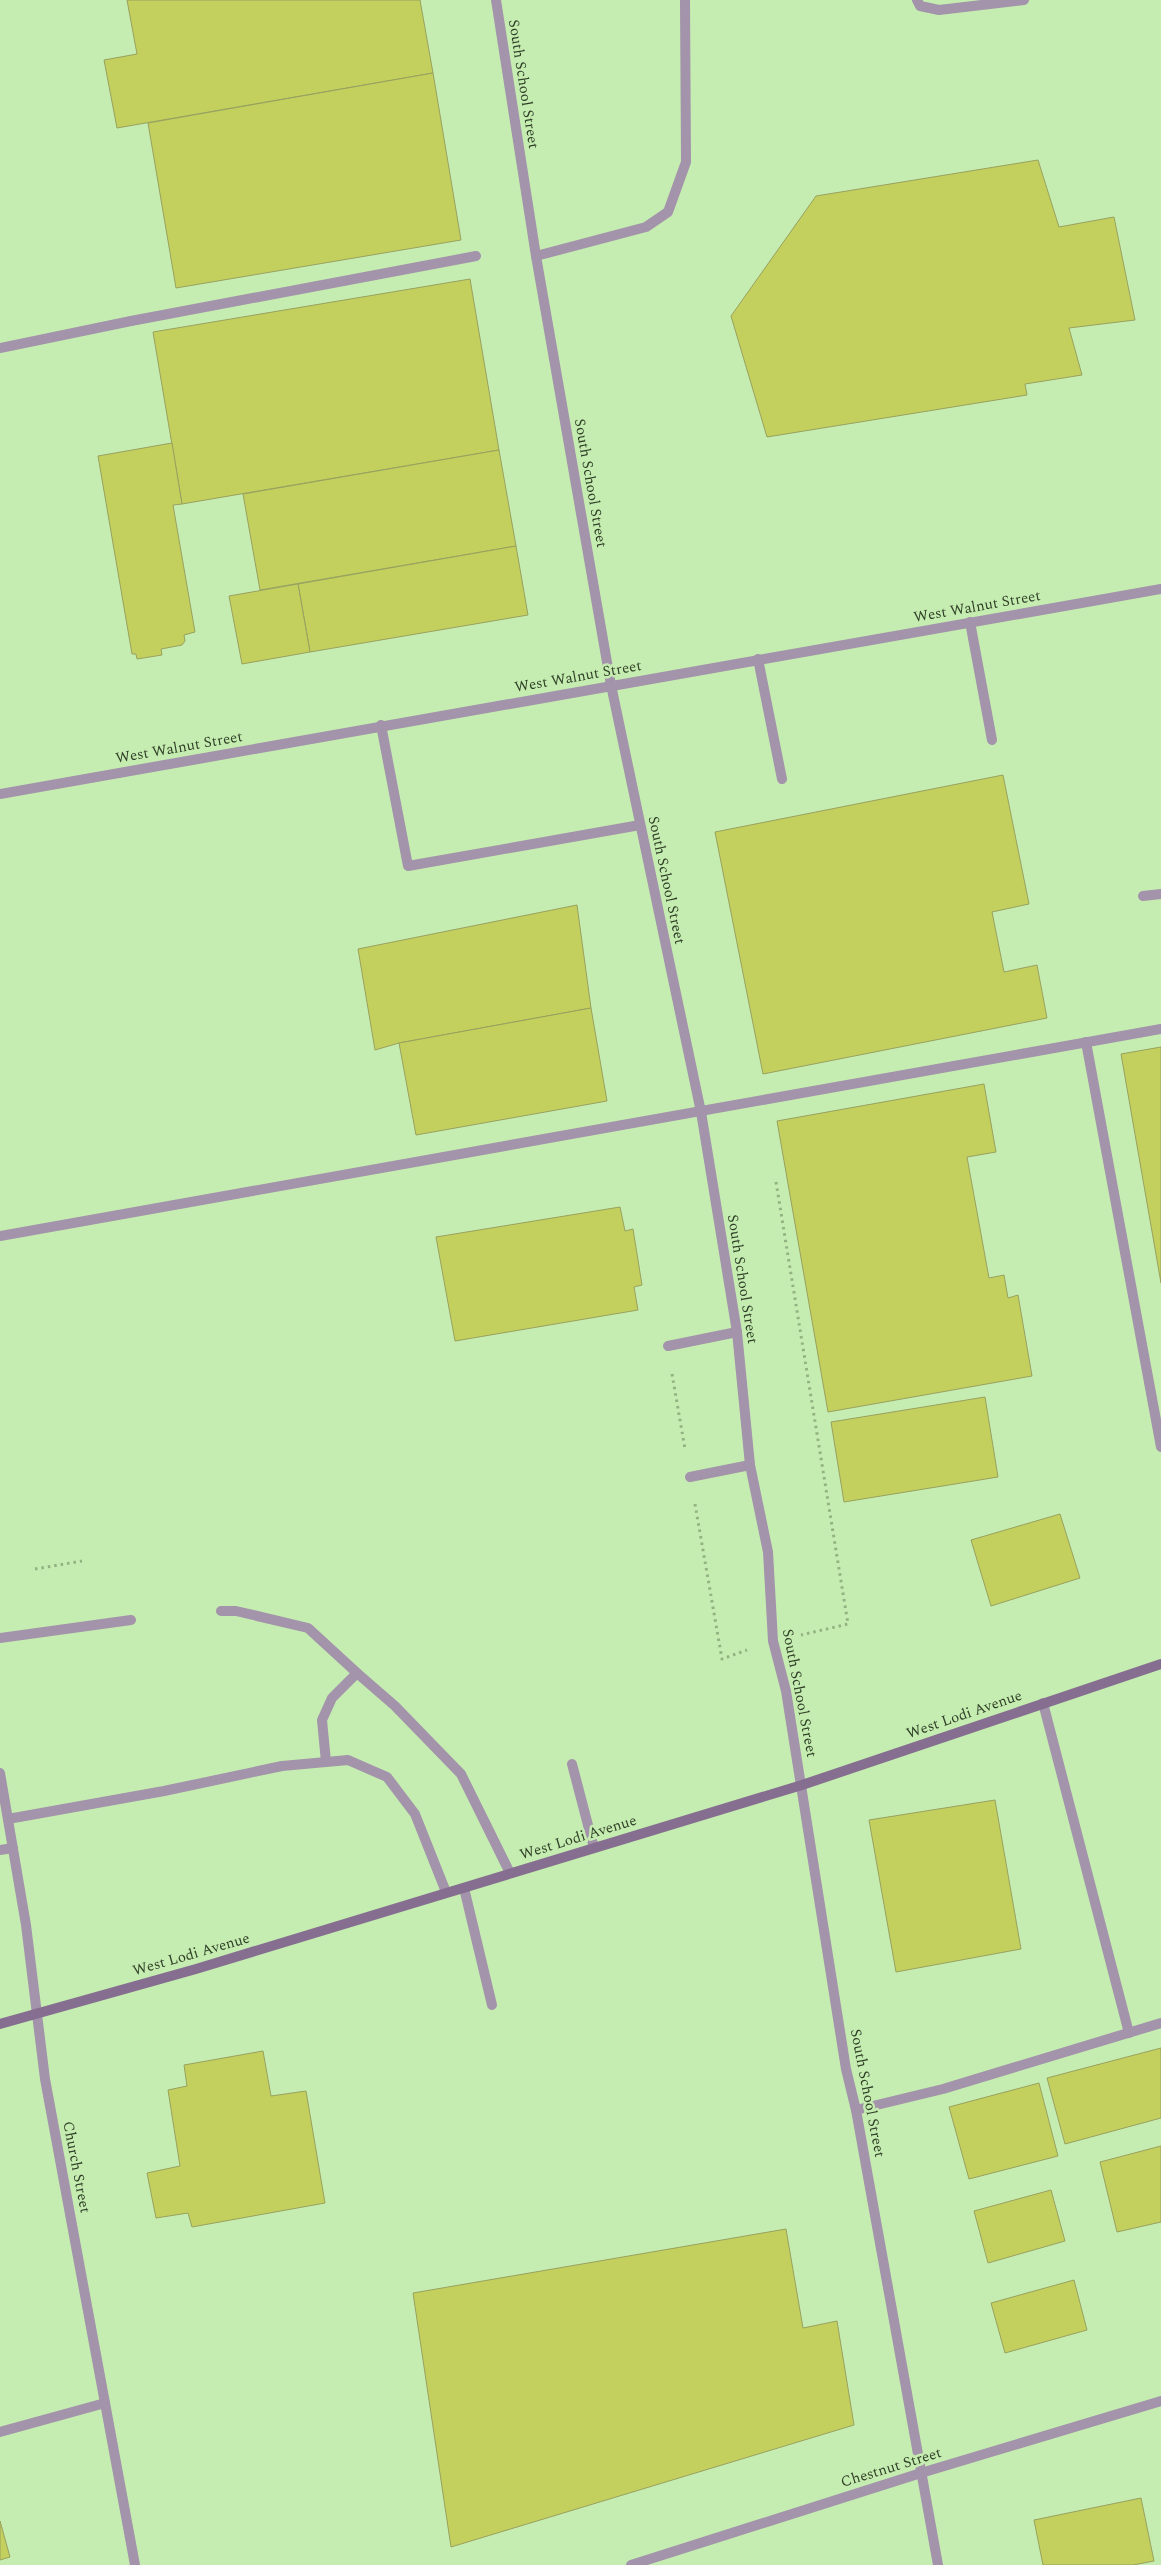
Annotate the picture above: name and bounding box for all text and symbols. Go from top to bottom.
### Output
street label: South School Street [502,18,545,150]
street label: South School Street [568,417,613,549]
street label: West Walnut Street [912,584,1042,629]
street label: West Walnut Street [513,654,643,699]
street label: West Walnut Street [114,725,244,770]
street label: South School Street [642,814,691,946]
street label: South School Street [721,1213,764,1345]
street label: South School Street [776,1627,823,1759]
street label: West Lodi Avenue [903,1684,1025,1745]
street label: West Lodi Avenue [517,1809,639,1866]
street label: West Lodi Avenue [130,1927,253,1982]
street label: South School Street [844,2027,891,2159]
street label: Church Street [56,2119,97,2215]
street label: Chestnut Street [838,2441,944,2494]

